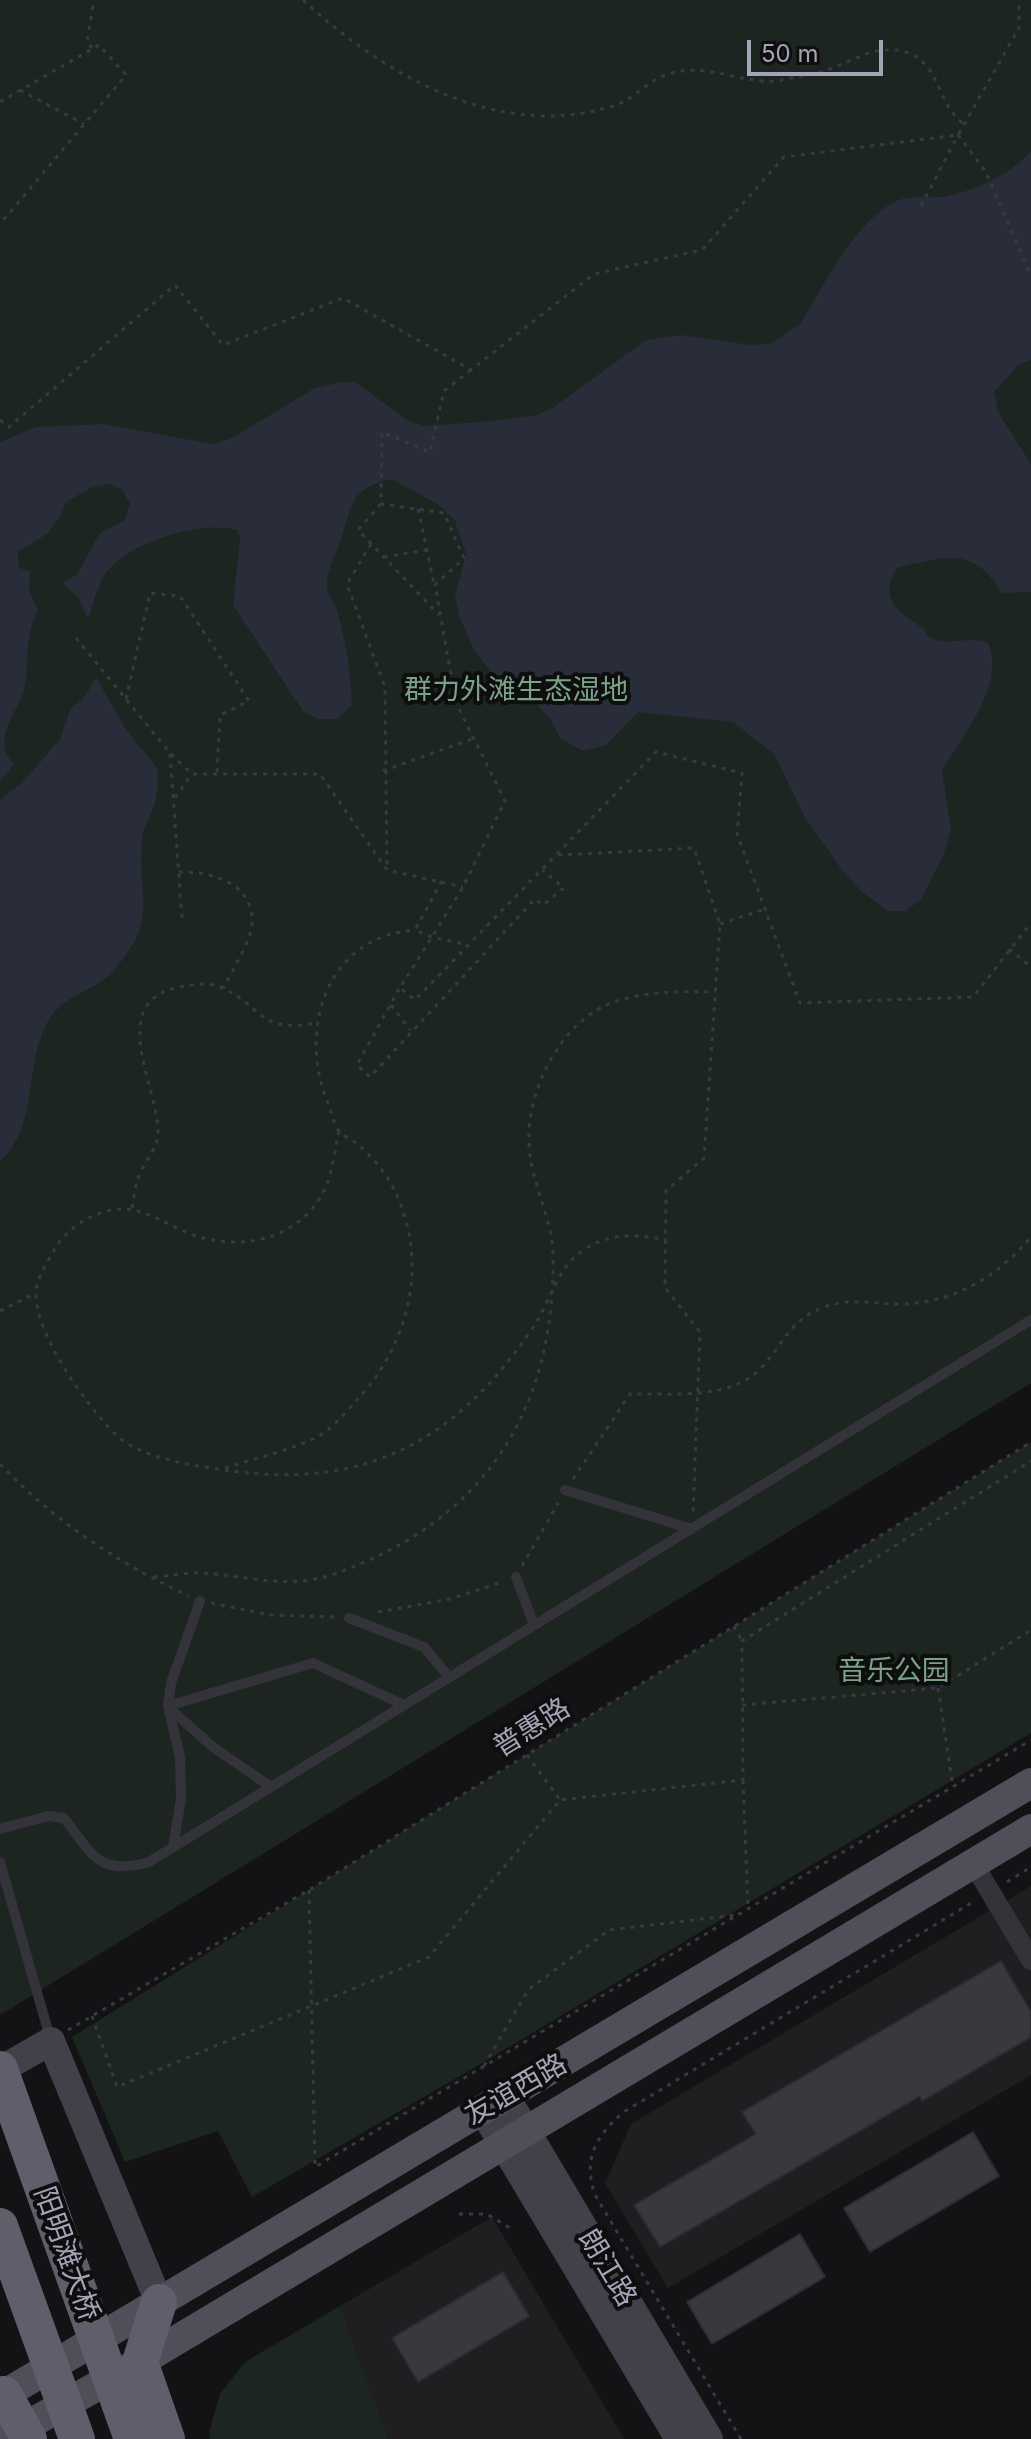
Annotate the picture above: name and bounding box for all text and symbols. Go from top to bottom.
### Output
scale bar [751,24,887,74]
text: 50 m [761,39,819,68]
park label: 群力外滩生态湿地 [404,674,628,708]
park label: 音乐公园 [838,1655,950,1689]
street label: 普惠路 [487,1691,577,1765]
street label: 友谊西路 [459,2047,573,2133]
street label: 阳明滩大桥 [26,2182,106,2326]
street label: 朗江路 [571,2223,643,2313]

